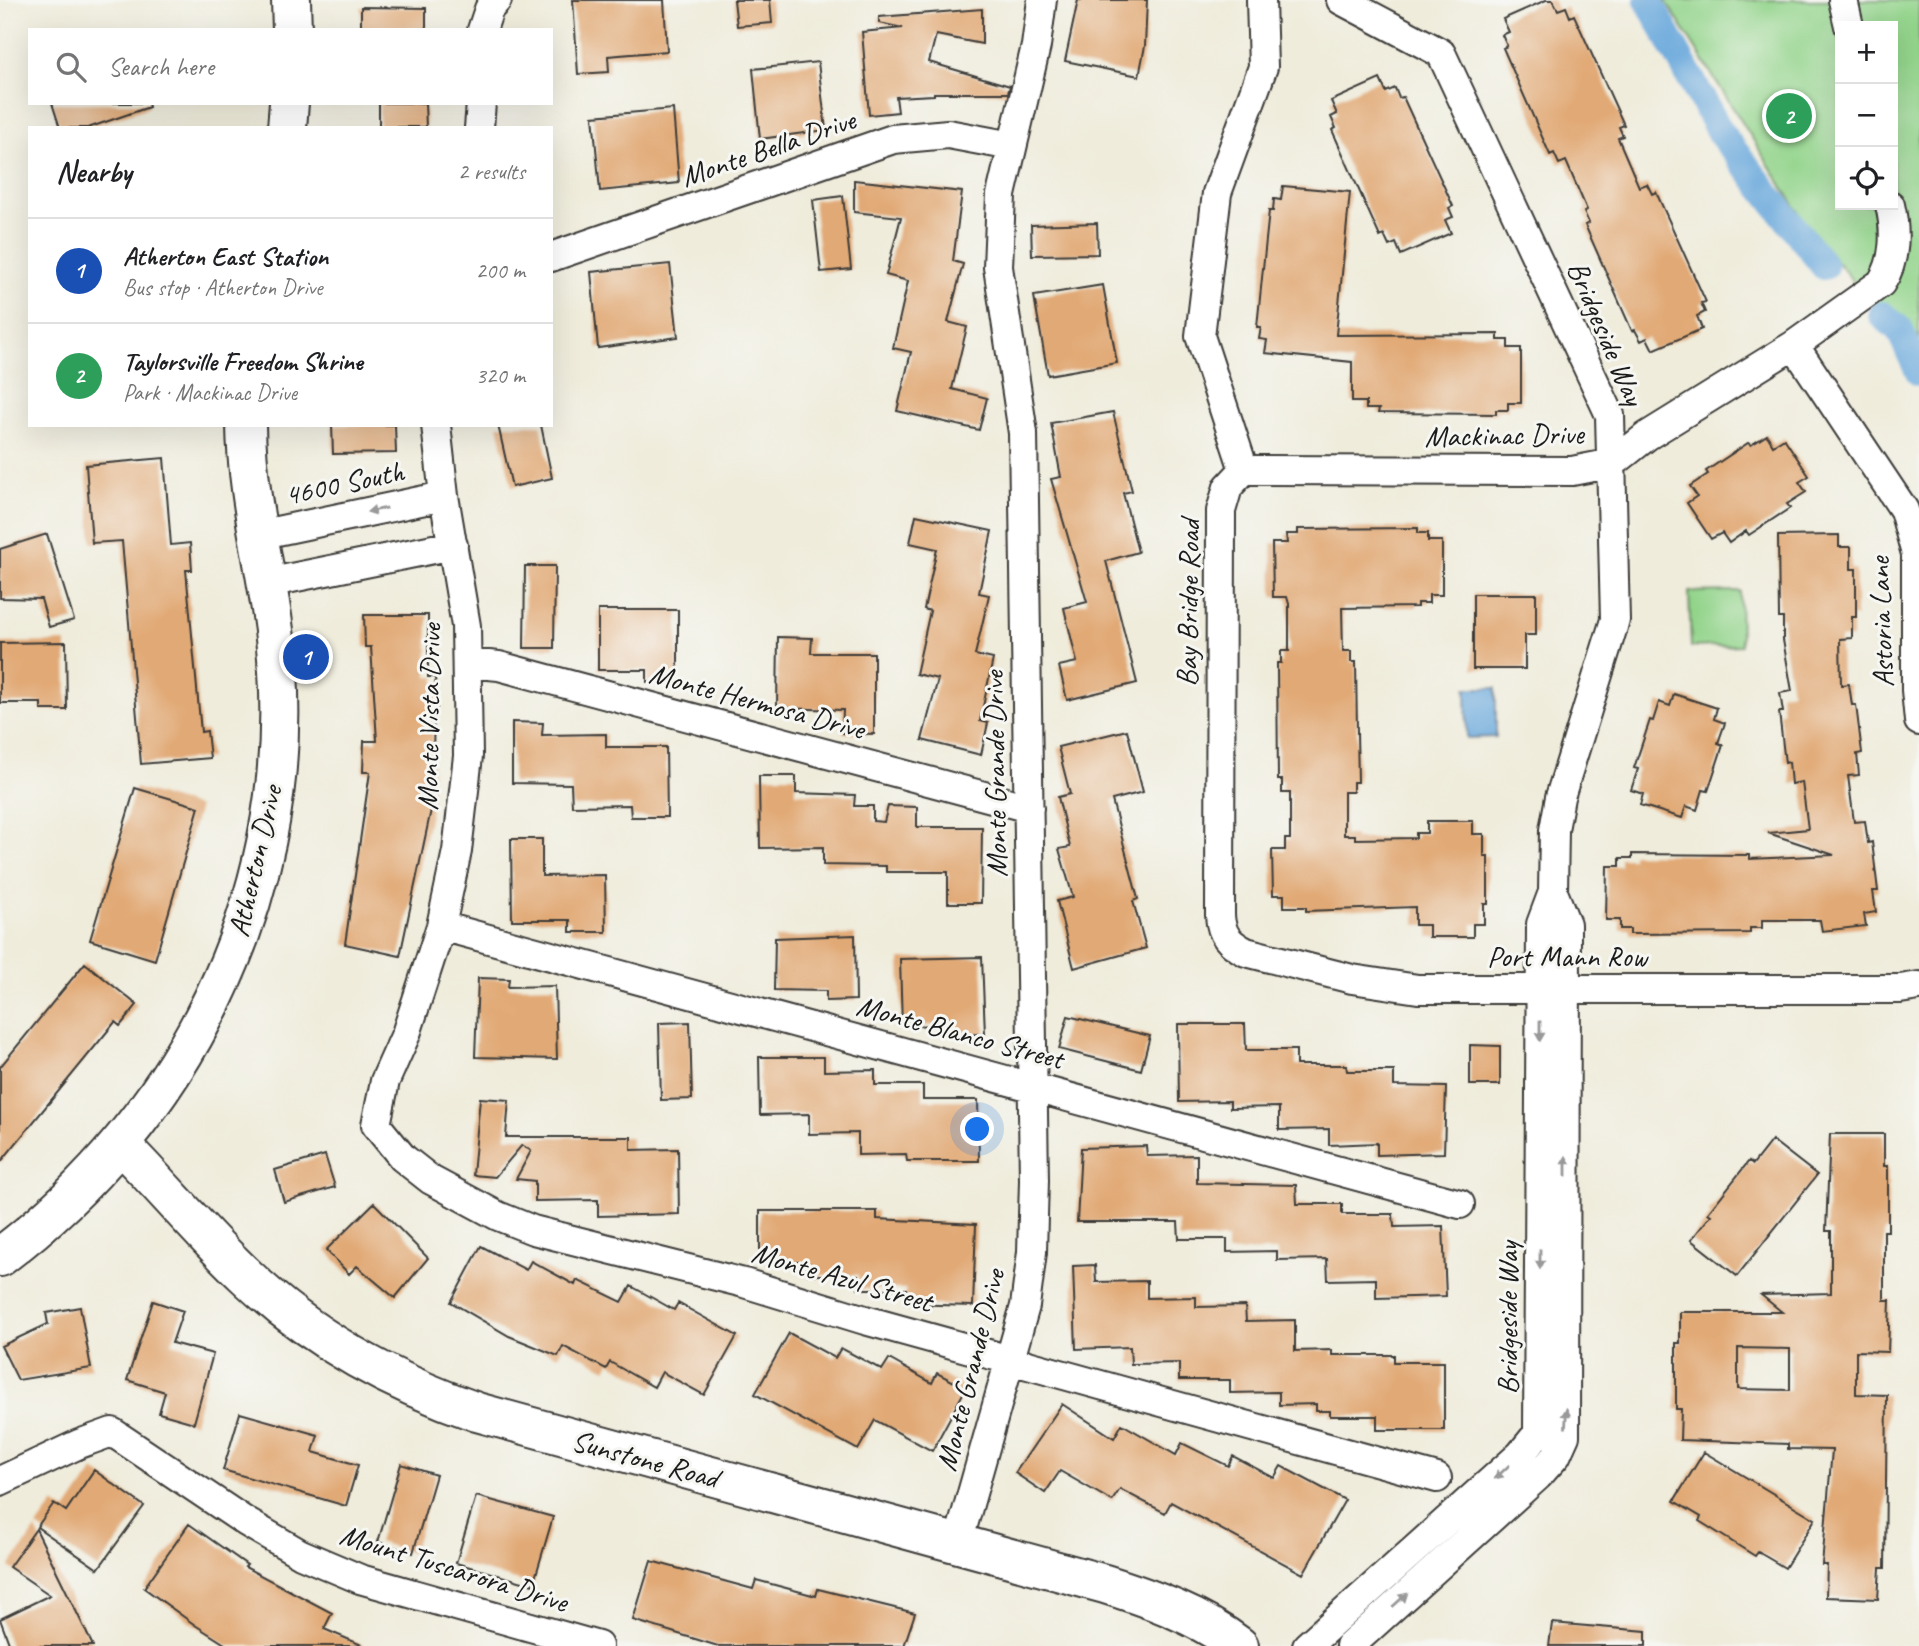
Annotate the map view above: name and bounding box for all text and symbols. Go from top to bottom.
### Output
map controls [1835,21,1898,210]
button: + [1835,21,1898,84]
search box [28,28,553,105]
icon: search [52,48,90,86]
text: Search here [108,50,214,83]
button: − [1835,84,1898,147]
pin: 2 [1766,90,1812,142]
street label: Monte Bella Drive [676,100,862,196]
button: locate [1835,147,1898,210]
text: Nearby [56,153,132,191]
text: 2 results [458,157,525,186]
text: Atherton East Station [123,240,328,273]
street label: Bridgeside Way [1559,255,1654,413]
text: 1 [74,256,84,285]
text: 200 m [476,256,525,285]
text: Bus stop · Atherton Drive [123,273,323,302]
text: Taylorsville Freedom Shrine [123,345,363,378]
text: 2 [74,361,84,390]
text: 320 m [476,361,525,390]
text: Park · Mackinac Drive [123,378,297,407]
street label: Mackinac Drive [1424,415,1586,455]
street label: 4600 South [281,452,408,514]
one-way arrow [366,505,388,516]
street label: Bay Bridge Road [1168,515,1209,687]
street label: Astoria Lane [1860,554,1902,688]
street label: Monte Vista Drive [408,621,450,811]
pin: 1 [283,631,329,683]
street label: Monte Hermosa Drive [645,654,871,749]
street label: Monte Grande Drive [974,668,1016,878]
street label: Atherton Drive [219,780,291,940]
street label: Port Mann Row [1487,937,1650,975]
street label: Monte Blanco Street [853,986,1070,1079]
one-way arrow [1534,1020,1546,1042]
your location [960,1112,994,1146]
one-way arrow [1560,1155,1572,1177]
street label: Monte Azul Street [748,1233,939,1322]
street label: Bridgeside Way [1488,1239,1526,1394]
one-way arrow [1534,1248,1546,1270]
street label: Monte Grande Drive [927,1263,1014,1475]
one-way arrow [1560,1407,1571,1429]
street label: Sunstone Road [568,1421,726,1498]
one-way arrow [1494,1463,1511,1479]
street label: Mount Tuscarora Drive [336,1515,575,1621]
one-way arrow [1392,1593,1409,1609]

